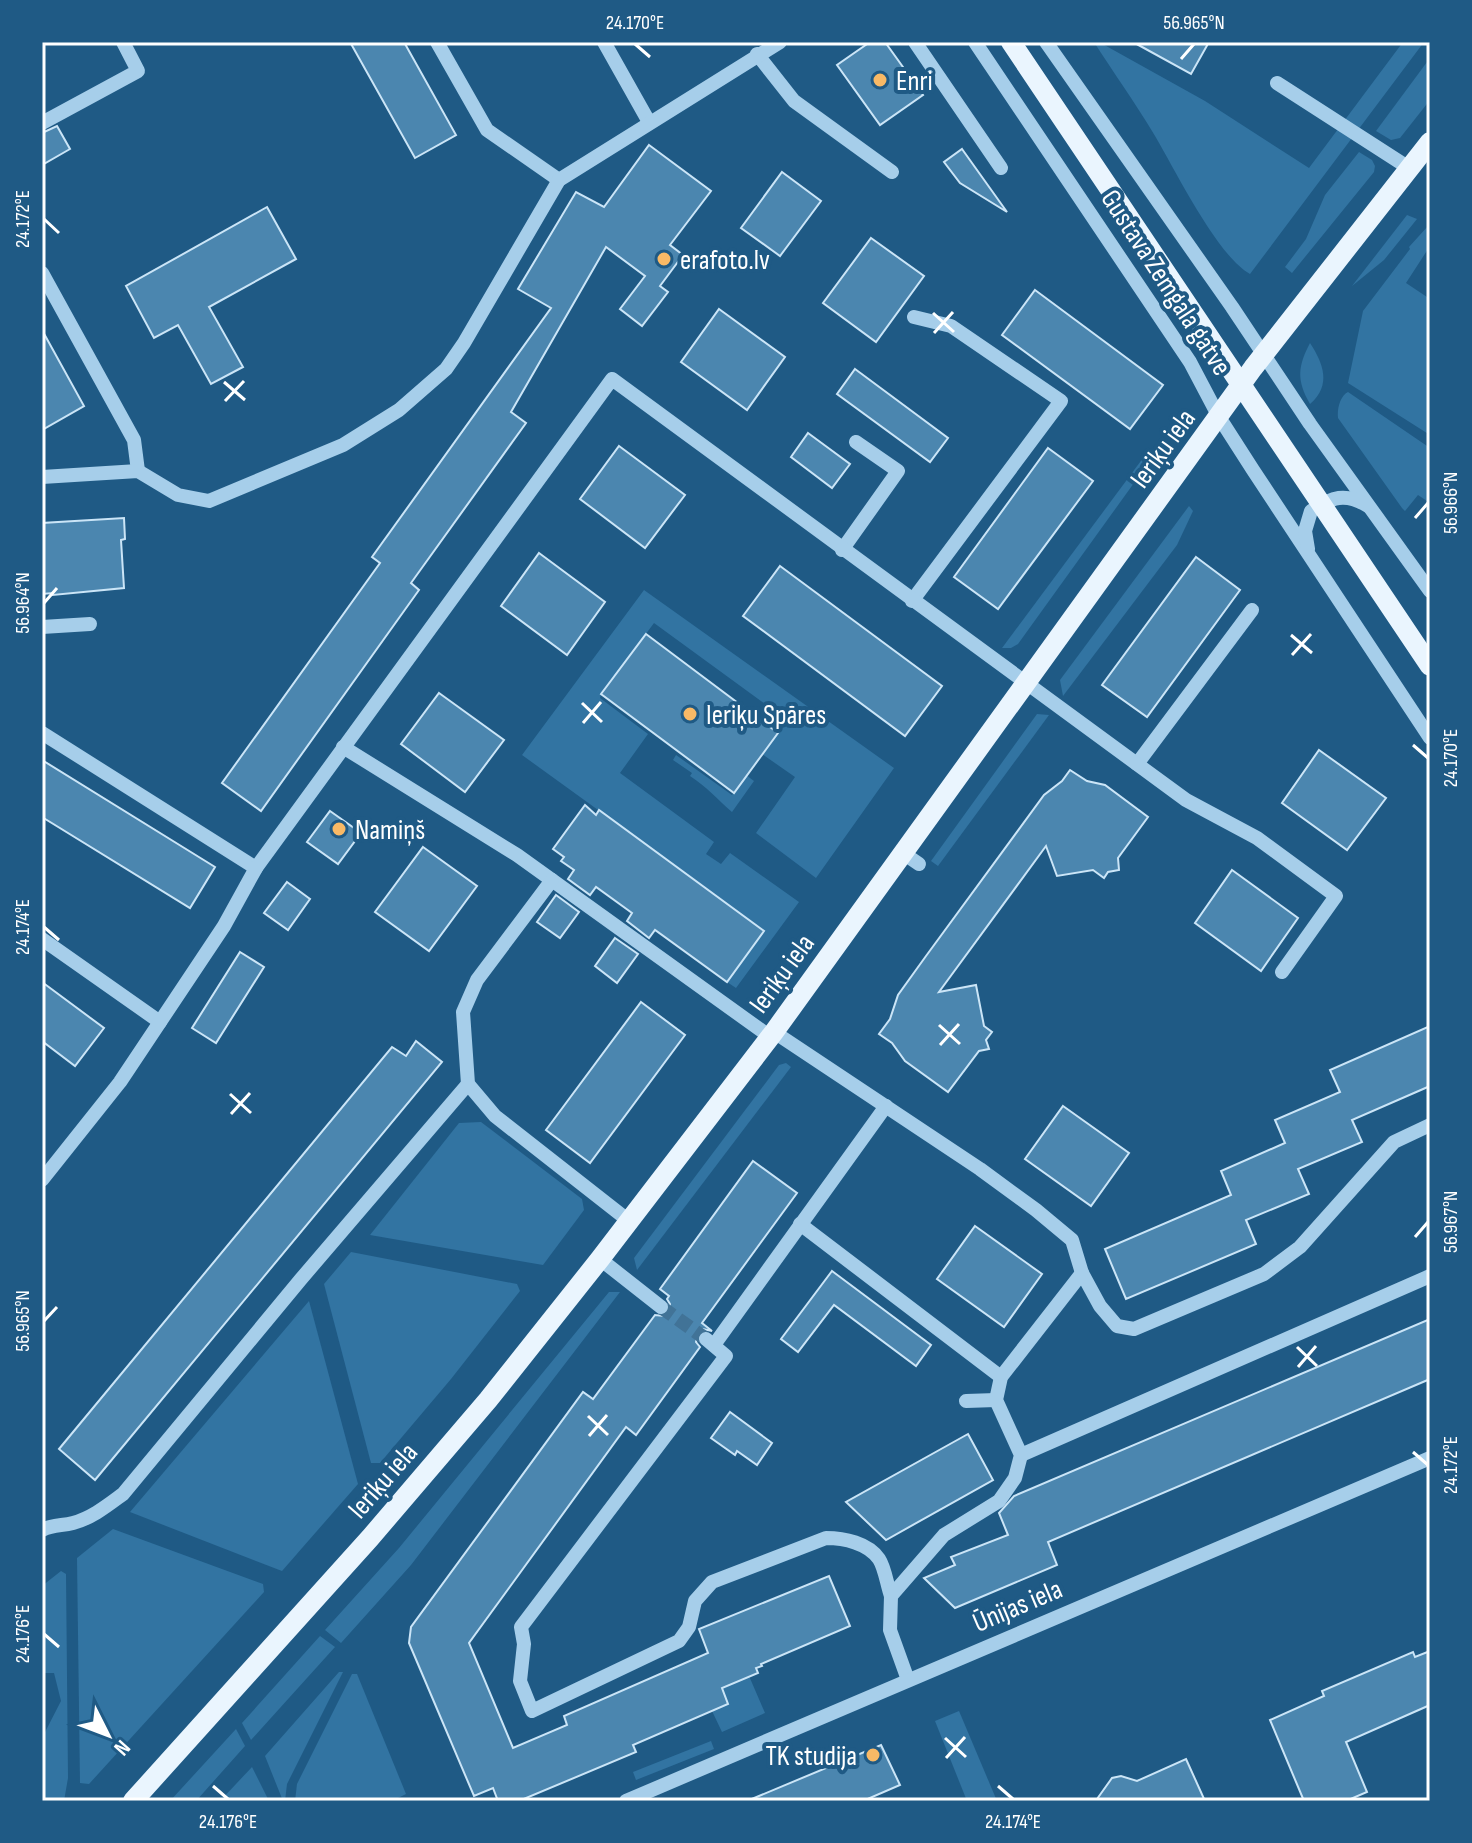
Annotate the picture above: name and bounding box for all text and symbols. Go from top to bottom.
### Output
text: 24.170°E [606,11,664,35]
text: 56.965°N [1163,11,1225,35]
place label: Enri [896,65,933,98]
marker: Enri [871,71,889,89]
street label: Gustava Zemgala gatve [1093,184,1238,382]
text: 24.172°E [11,190,35,248]
place label: erafoto.lv [680,244,770,277]
marker: erafoto.lv [655,250,673,268]
street label: Ieriķu iela [1124,403,1203,495]
text: 56.966°N [1439,472,1463,534]
text: 56.964°N [11,572,35,634]
place label: Ieriķu Spāres [706,699,826,732]
marker: Ieriķu Spāres [681,705,699,723]
text: 24.170°E [1439,729,1463,787]
place label: Namiņš [355,814,425,847]
marker: Namiņš [330,820,348,838]
text: 24.174°E [11,899,35,955]
street label: Ieriķu iela [743,928,822,1020]
text: 56.967°N [1439,1191,1463,1253]
text: 56.965°N [11,1290,35,1352]
street label: Ieriķu iela [341,1436,425,1526]
text: 24.172°E [1439,1436,1463,1494]
street label: Ūnijas iela [968,1573,1067,1640]
text: 24.176°E [11,1605,35,1663]
north arrow [68,1695,148,1775]
text: N [108,1734,136,1761]
place label: TK studija [765,1740,857,1773]
marker: TK studija [864,1746,882,1764]
text: 24.176°E [199,1810,257,1834]
text: 24.174°E [985,1810,1041,1834]

